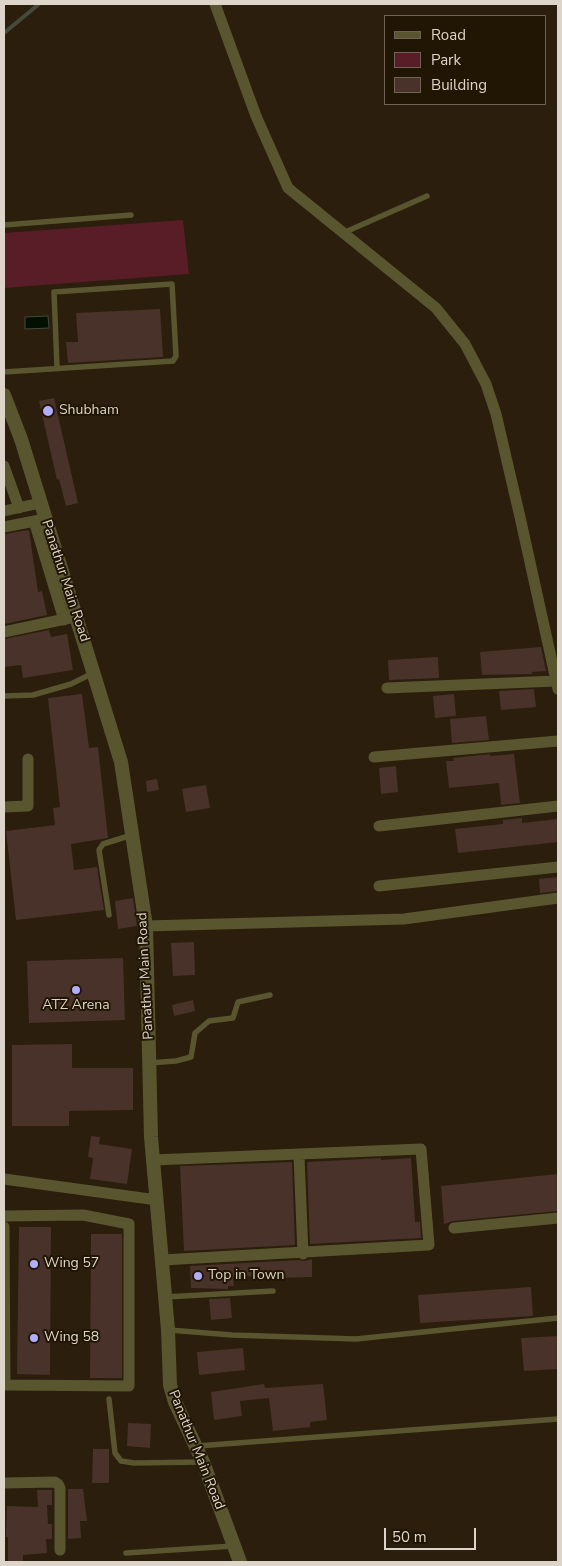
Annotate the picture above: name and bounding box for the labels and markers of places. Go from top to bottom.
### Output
place label: Shubham [59,403,119,419]
marker: Shubham [41,404,55,418]
marker: ATZ Arena [70,984,82,996]
place label: ATZ Arena [42,998,110,1014]
place label: Wing 57 [44,1256,99,1272]
marker: Wing 57 [28,1258,40,1270]
place label: Top in Town [208,1268,284,1284]
marker: Top in Town [192,1270,204,1282]
place label: Wing 58 [44,1330,99,1346]
marker: Wing 58 [28,1332,40,1344]

